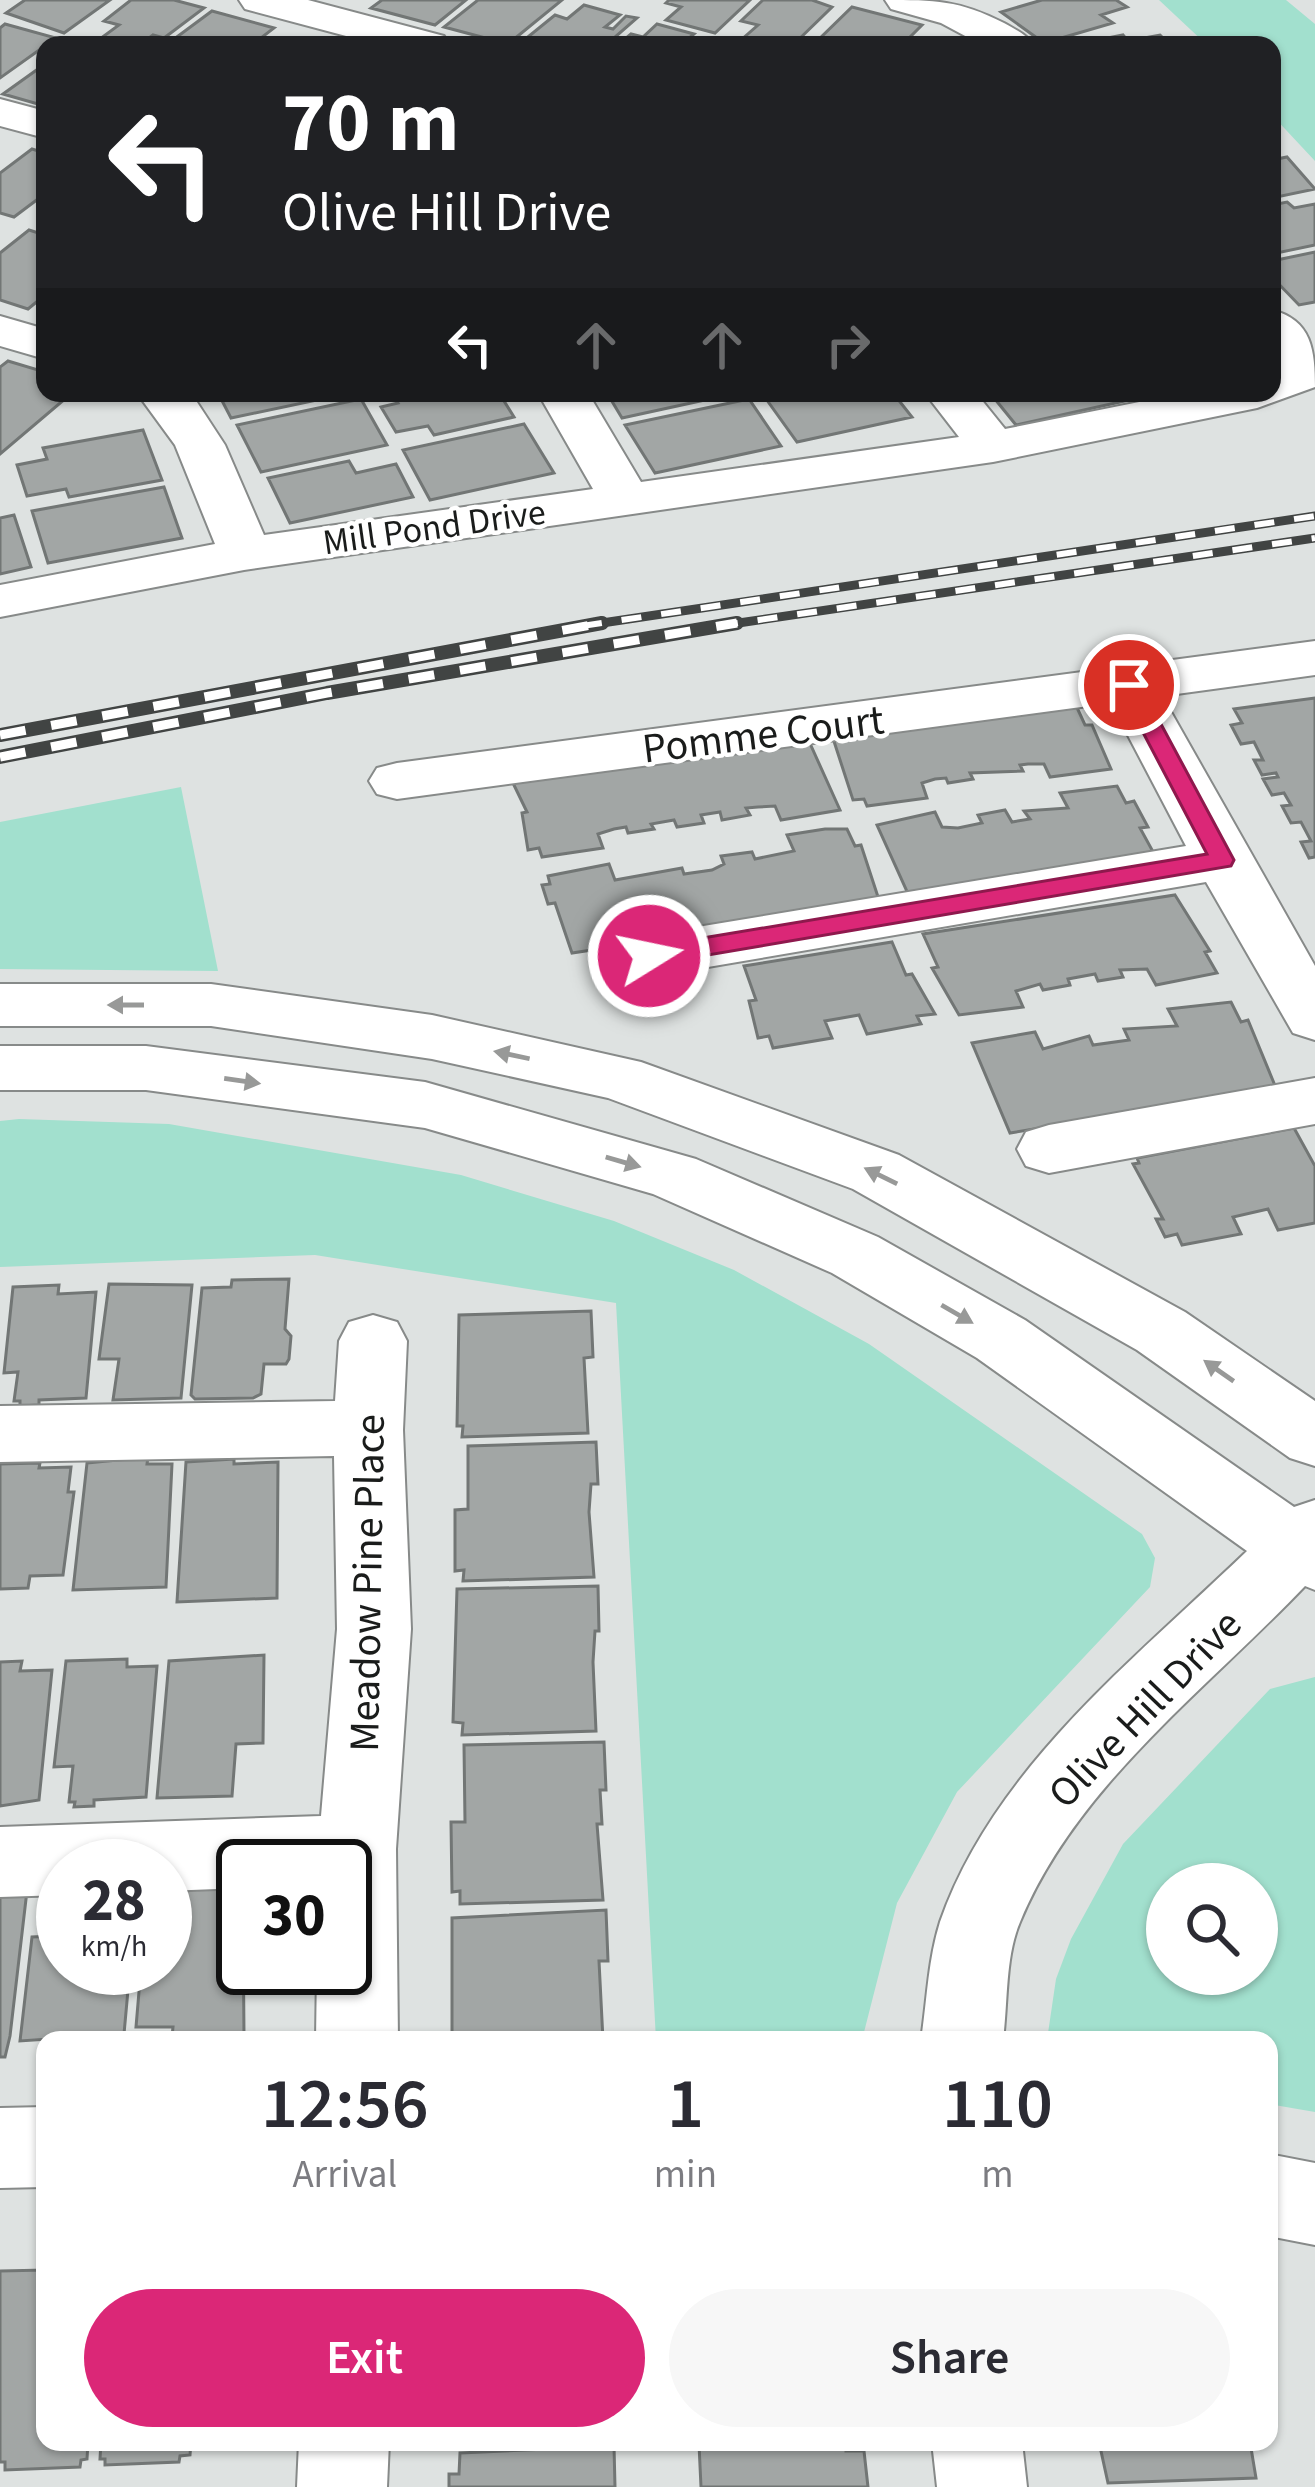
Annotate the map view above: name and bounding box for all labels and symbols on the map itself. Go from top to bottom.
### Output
street label: Mill Pond Drive [319,487,549,568]
pin [1078,634,1180,736]
street label: Pomme Court [639,690,887,780]
position arrow [586,893,712,1019]
one-way arrow [106,995,144,1015]
one-way arrow [492,1044,530,1063]
one-way arrow [224,1072,261,1091]
one-way arrow [604,1153,641,1172]
one-way arrow [864,1167,898,1187]
one-way arrow [940,1302,973,1323]
one-way arrow [1202,1360,1235,1383]
street label: Meadow Pine Place [335,1414,401,1752]
street label: Olive Hill Drive [1035,1596,1256,1822]
speed limit sign: 30 [216,1839,372,1995]

